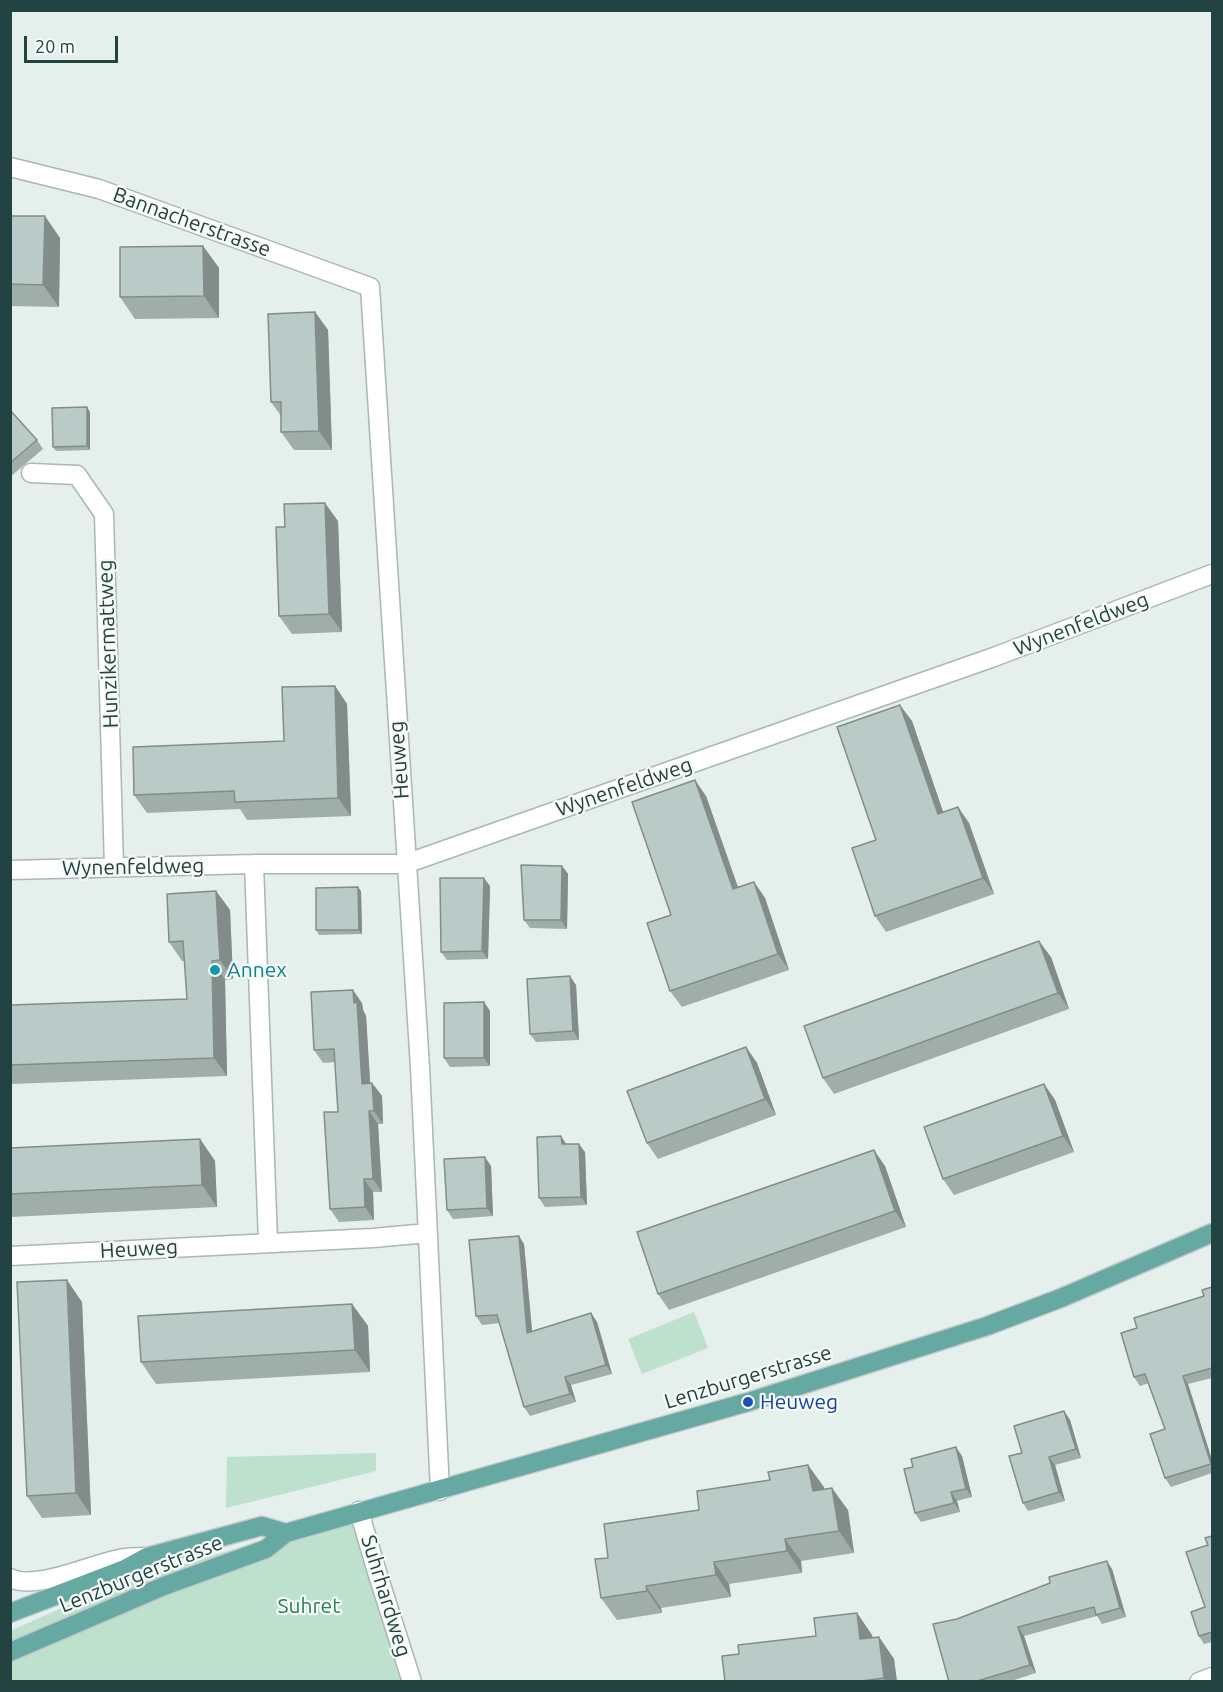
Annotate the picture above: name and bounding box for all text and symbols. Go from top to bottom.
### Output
scale bar [27,24,122,62]
text: 20 m [35,36,75,56]
street label: Bannacherstrasse [110,182,274,262]
street label: Hunzikermattweg [92,559,124,729]
street label: Wynenfeldweg [1010,587,1152,661]
street label: Heuweg [384,720,414,800]
street label: Wynenfeldweg [553,752,695,822]
street label: Wynenfeldweg [62,853,204,881]
place label: Annex [227,957,287,983]
marker: Annex [208,963,222,977]
street label: Heuweg [99,1234,179,1264]
street label: Lenzburgerstrasse [661,1340,835,1414]
place label: Heuweg [760,1389,838,1415]
marker: Heuweg [741,1395,755,1409]
street label: Lenzburgerstrasse [56,1530,226,1618]
street label: Suhrhardweg [356,1532,416,1660]
park label: Suhret [278,1593,340,1619]

